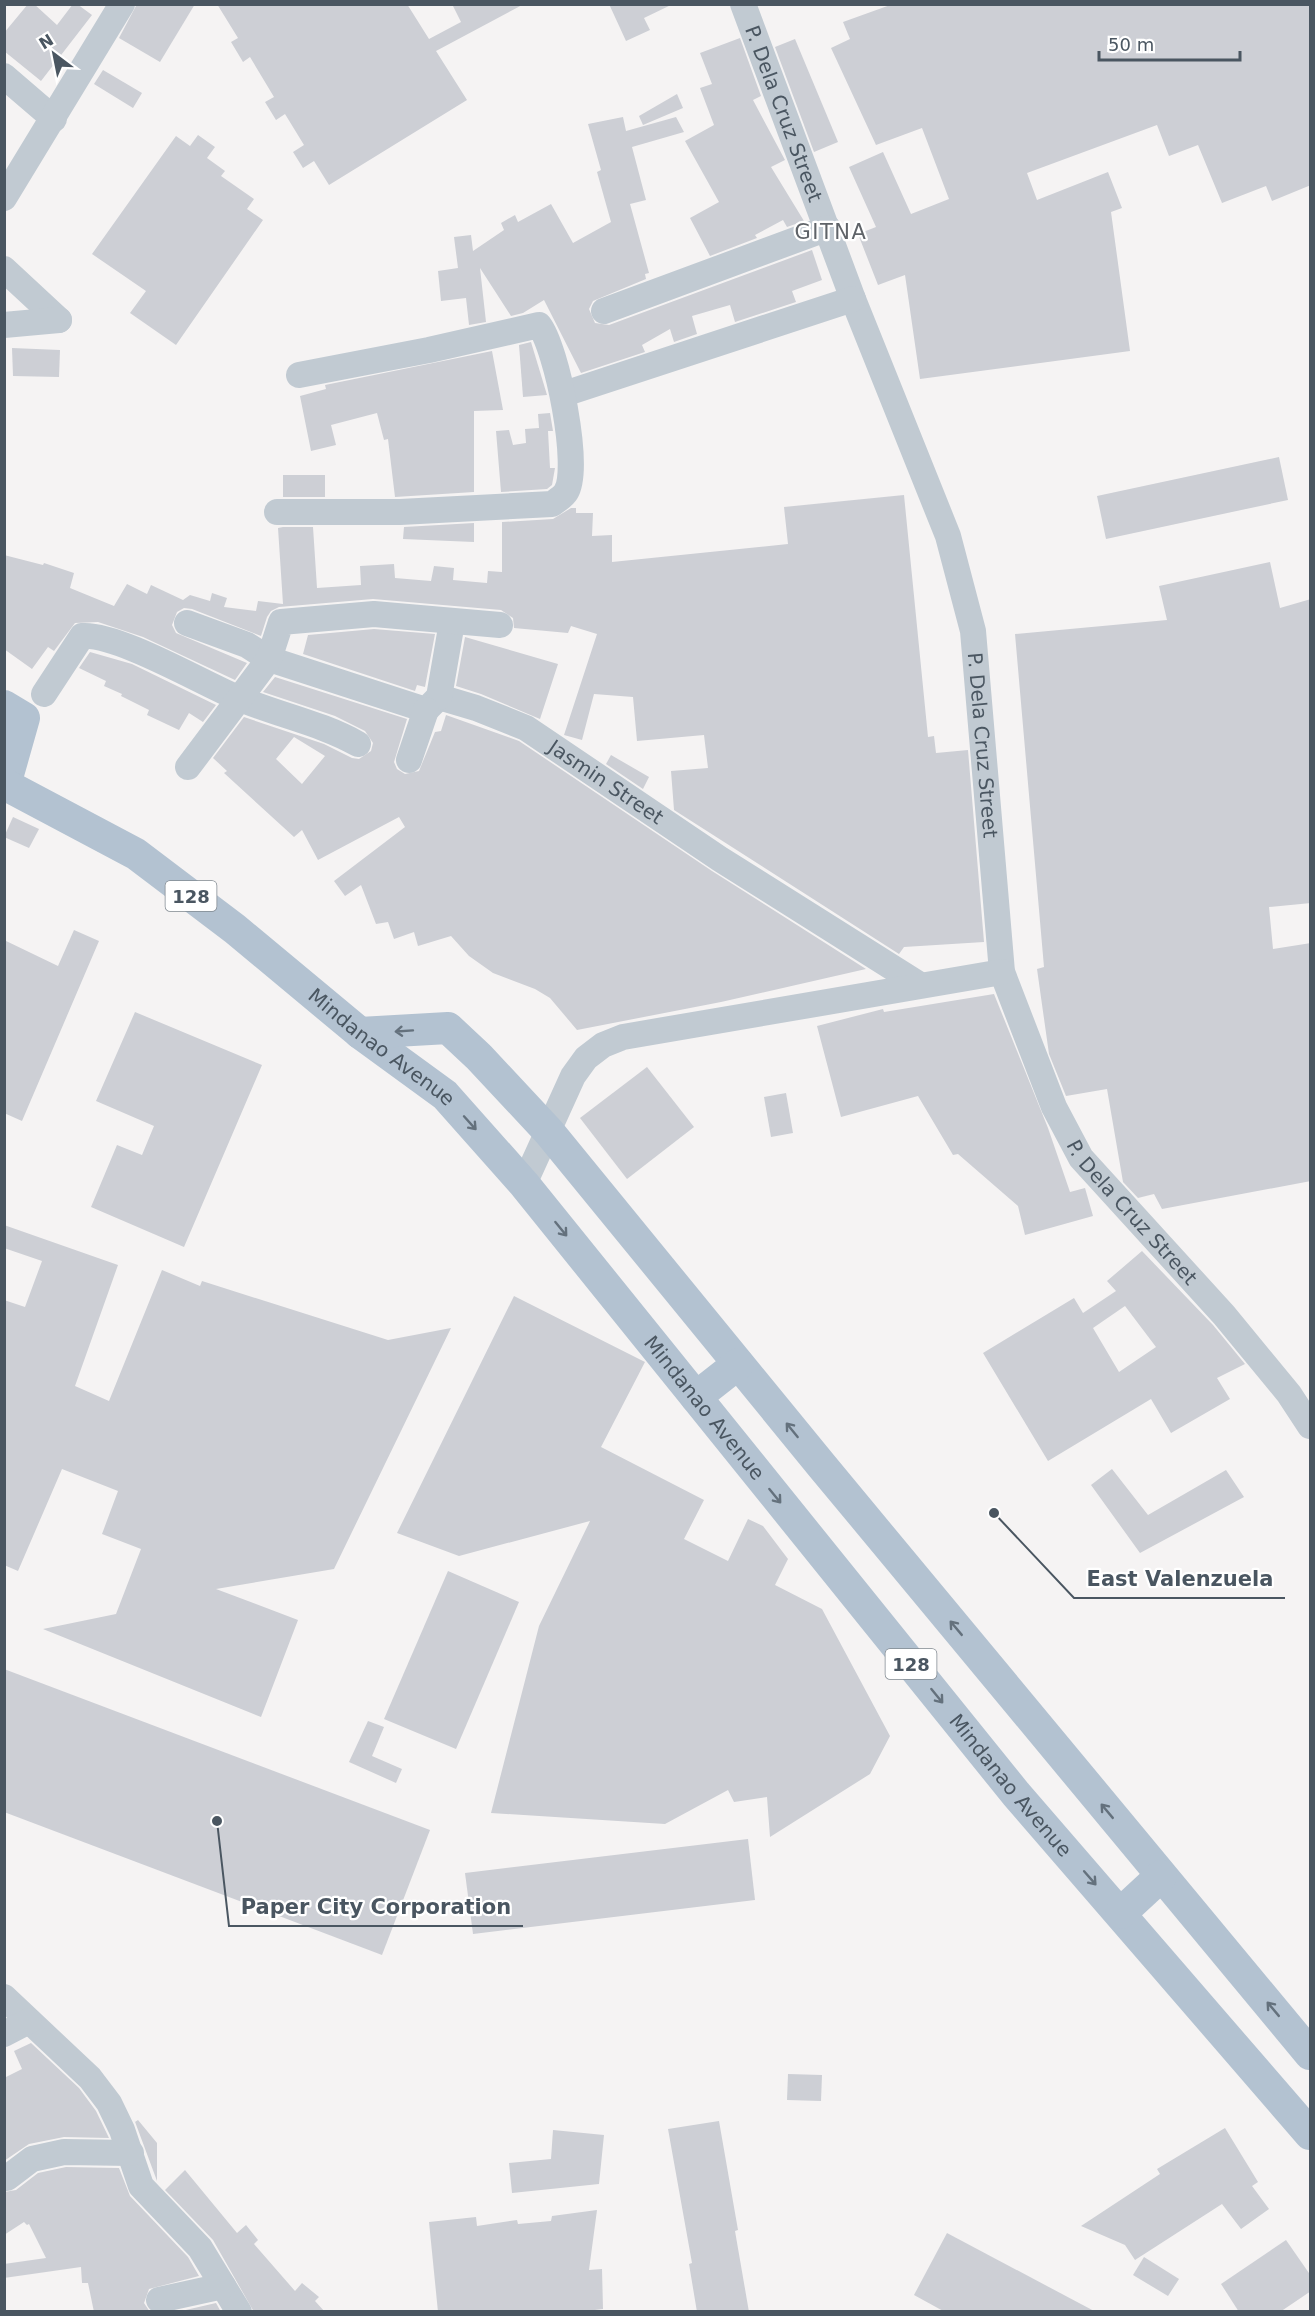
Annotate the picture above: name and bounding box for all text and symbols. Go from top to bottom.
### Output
street label: P. Dela Cruz Street [740,22,828,205]
north arrow [24,24,84,84]
scale bar [1099,24,1240,62]
text: N [36,30,57,53]
text: 50 m [1108,34,1154,55]
district label: GITNA [795,220,867,244]
street label: P. Dela Cruz Street [963,651,1003,839]
street label: Jasmin Street [542,734,668,829]
road number: 128 [166,881,216,911]
street label: Mindanao Avenue [304,983,460,1110]
one-way arrow [394,1025,414,1036]
one-way arrow [463,1115,477,1130]
street label: P. Dela Cruz Street [1061,1136,1202,1290]
one-way arrow [554,1221,567,1237]
street label: Mindanao Avenue [639,1331,770,1485]
one-way arrow [786,1422,799,1438]
one-way arrow [769,1487,782,1503]
callout: East Valenzuela [1074,1559,1285,1598]
text: East Valenzuela [1087,1567,1273,1591]
one-way arrow [950,1621,963,1637]
road number: 128 [886,1649,936,1679]
one-way arrow [931,1688,944,1704]
street label: Mindanao Avenue [944,1709,1077,1862]
one-way arrow [1101,1803,1114,1819]
one-way arrow [1083,1870,1097,1885]
callout: Paper City Corporation [229,1887,523,1926]
text: Paper City Corporation [241,1895,511,1919]
one-way arrow [1266,2002,1280,2017]

